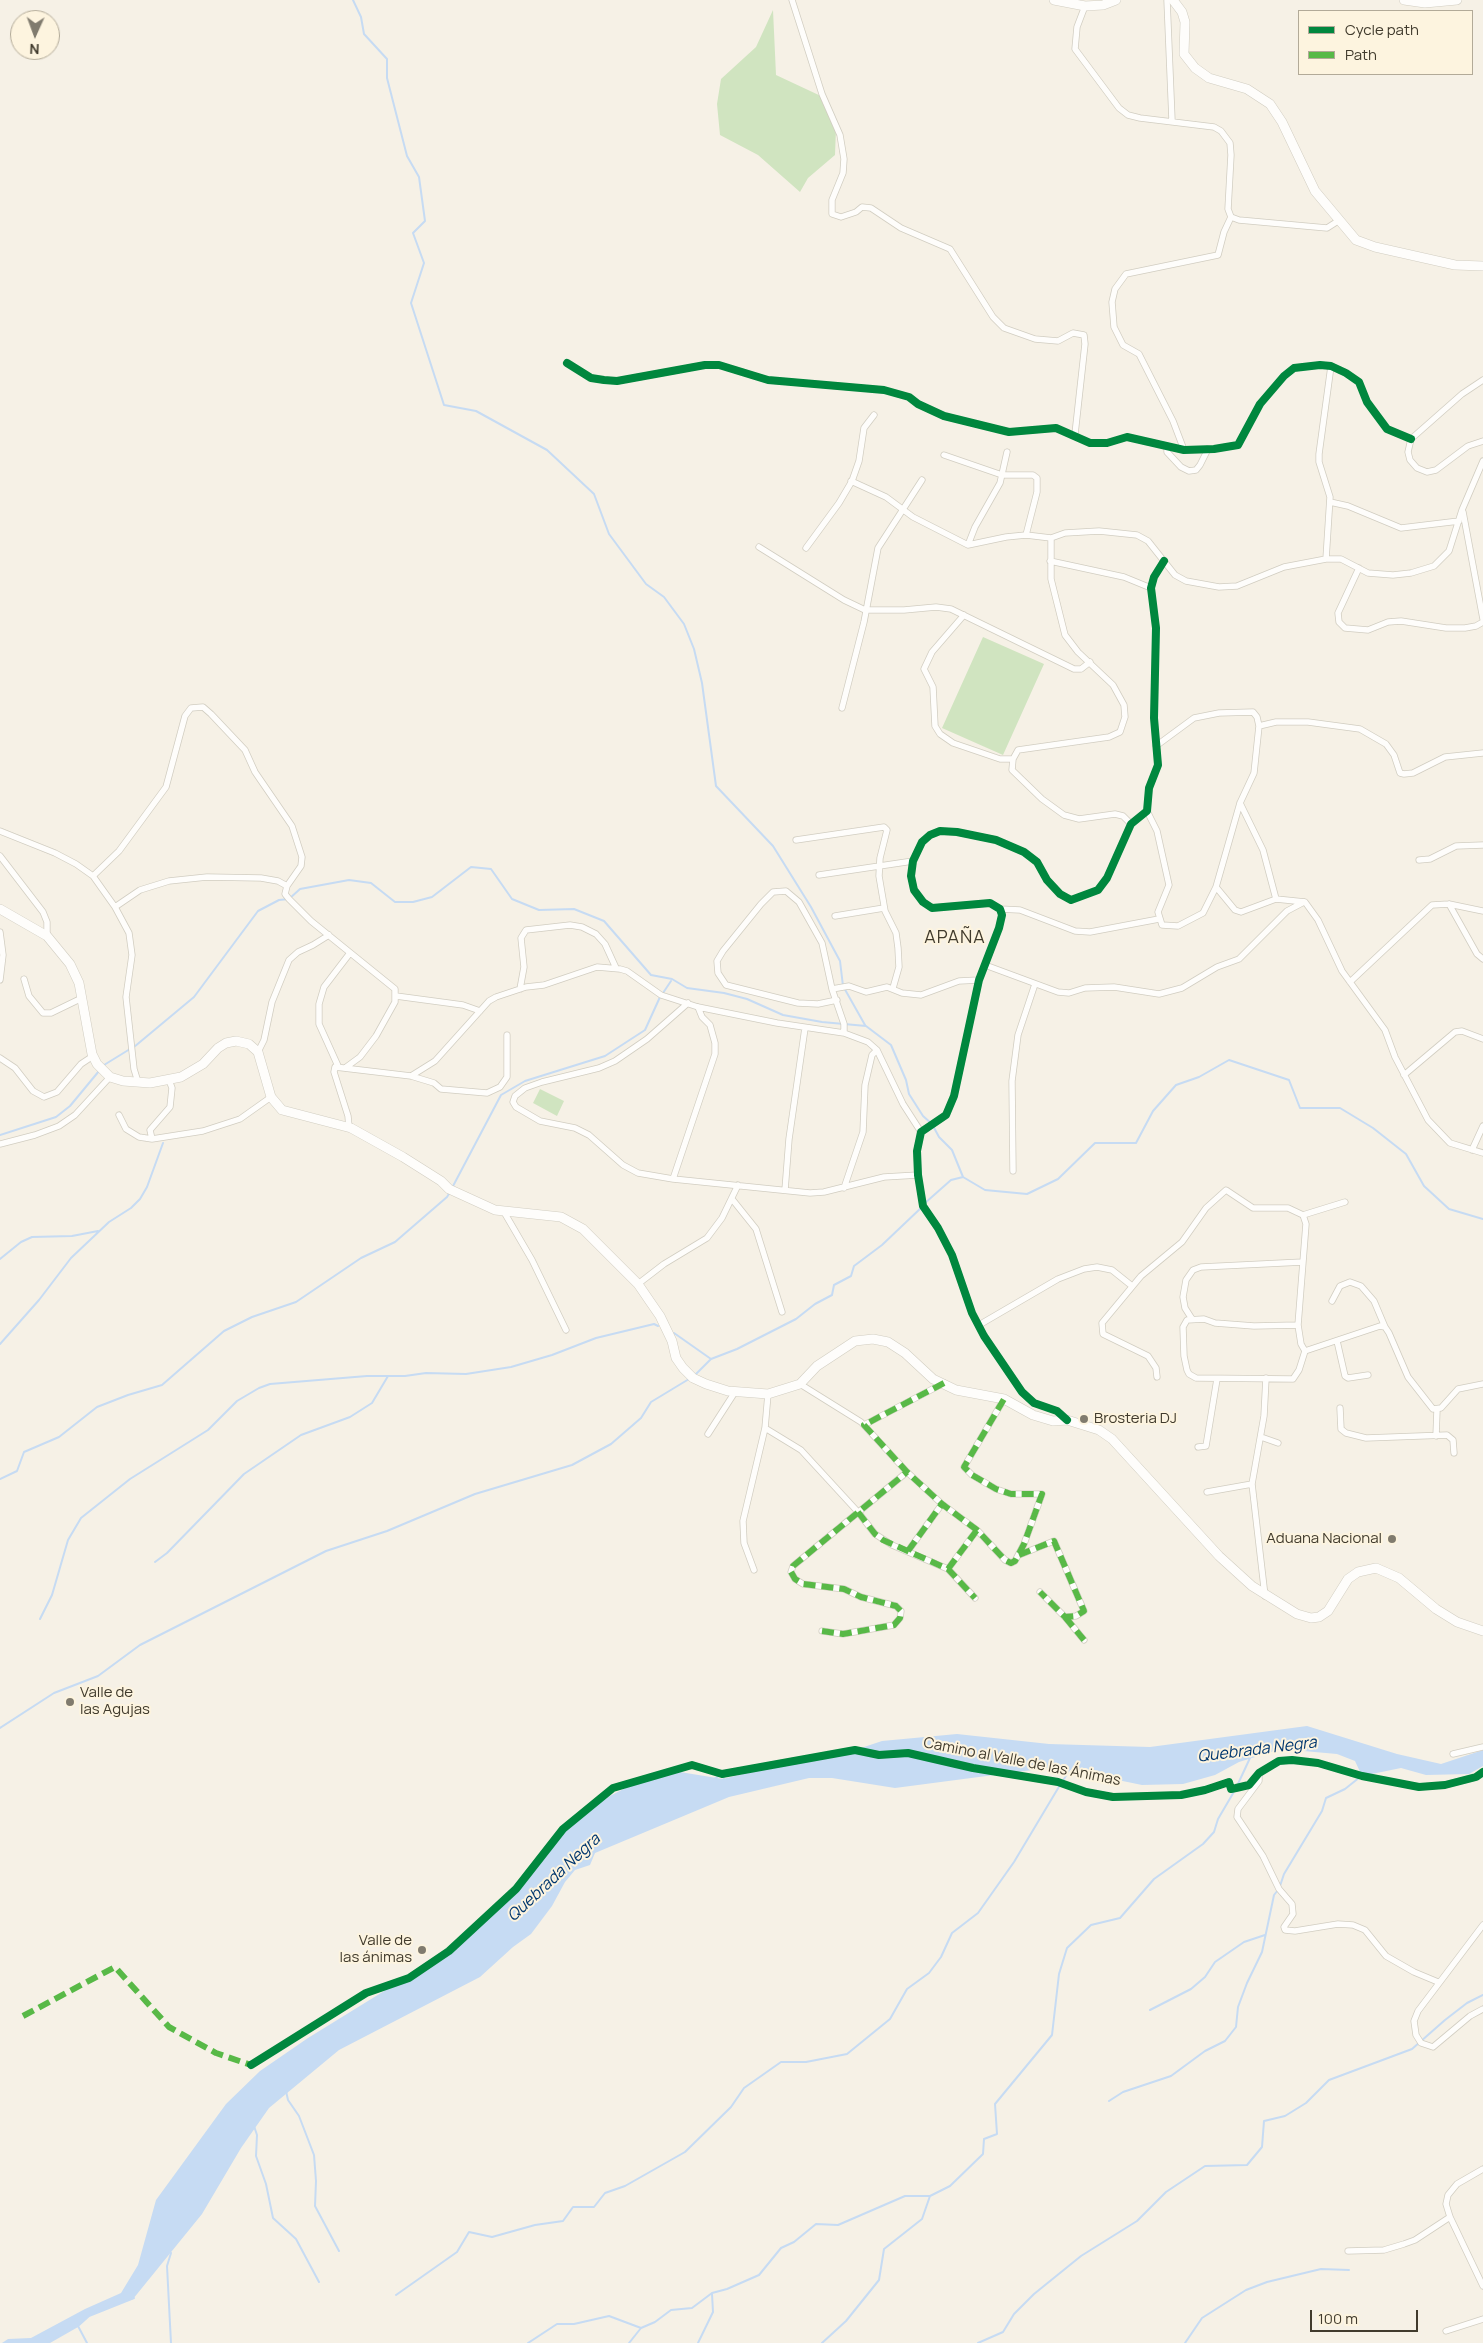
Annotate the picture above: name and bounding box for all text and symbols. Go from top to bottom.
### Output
north arrow [10,10,60,60]
legend [1298,10,1473,75]
text: Cycle path [1345,19,1419,40]
text: N [29,40,40,59]
text: Path [1345,44,1377,65]
district label: APAÑA [924,927,986,949]
place label: Brosteria DJ [1094,1410,1177,1428]
marker: Brosteria DJ [1078,1413,1090,1425]
place label: Aduana Nacional [1266,1530,1382,1548]
marker: Aduana Nacional [1386,1533,1398,1545]
place label: Valle de las Agujas [80,1684,150,1719]
marker: Valle de las Agujas [64,1696,76,1708]
water label: Quebrada Negra [1196,1733,1318,1767]
street label: Camino al Valle de las Ánimas [922,1734,1122,1790]
water label: Quebrada Negra [504,1830,604,1926]
place label: Valle de las ánimas [340,1932,412,1967]
marker: Valle de las ánimas [416,1944,428,1956]
scale bar [1313,2300,1420,2332]
text: 100 m [1318,2308,1358,2329]

